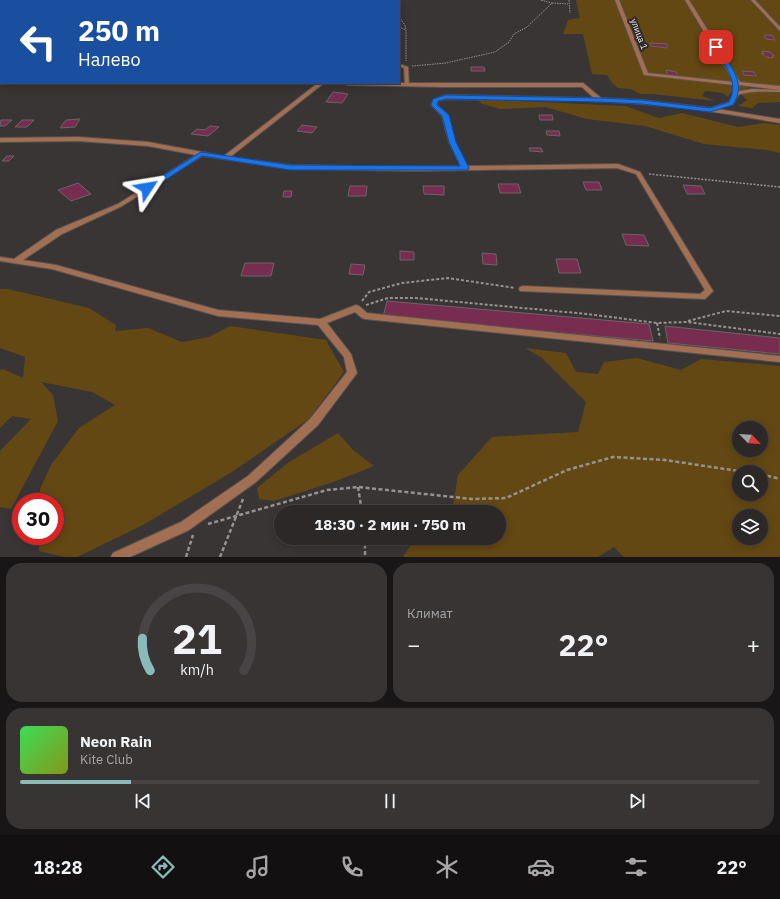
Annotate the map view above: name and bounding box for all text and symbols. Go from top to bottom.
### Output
text: 250 m [78,12,160,49]
icon: left [12,16,64,68]
street label: улица 1 [629,17,650,51]
pin [699,30,733,64]
icon: arrive [705,36,727,58]
text: Налево [78,48,141,71]
position arrow [126,167,168,209]
north arrow [732,421,768,457]
map controls [732,421,768,545]
button: search [732,465,768,501]
speed limit sign: 30 [12,493,64,545]
button: layers [732,509,768,545]
text: 18:30 · 2 мин · 750 m [314,515,466,534]
text: Климат [407,605,453,622]
text: 21 [172,610,221,664]
text: 22° [558,625,609,664]
text: − [407,630,420,659]
text: + [747,630,760,659]
text: km/h [180,659,213,678]
text: Neon Rain [80,732,152,751]
text: Kite Club [80,751,133,768]
icon: previous [132,790,154,812]
icon: pause [379,790,401,812]
icon: next [626,790,648,812]
icon: directions [149,853,177,881]
icon: music [244,853,272,881]
icon: phone [338,853,366,881]
icon: climate [433,853,461,881]
icon: car [527,853,555,881]
icon: filters [622,853,650,881]
text: 18:28 [33,856,82,879]
text: 22° [717,856,747,879]

